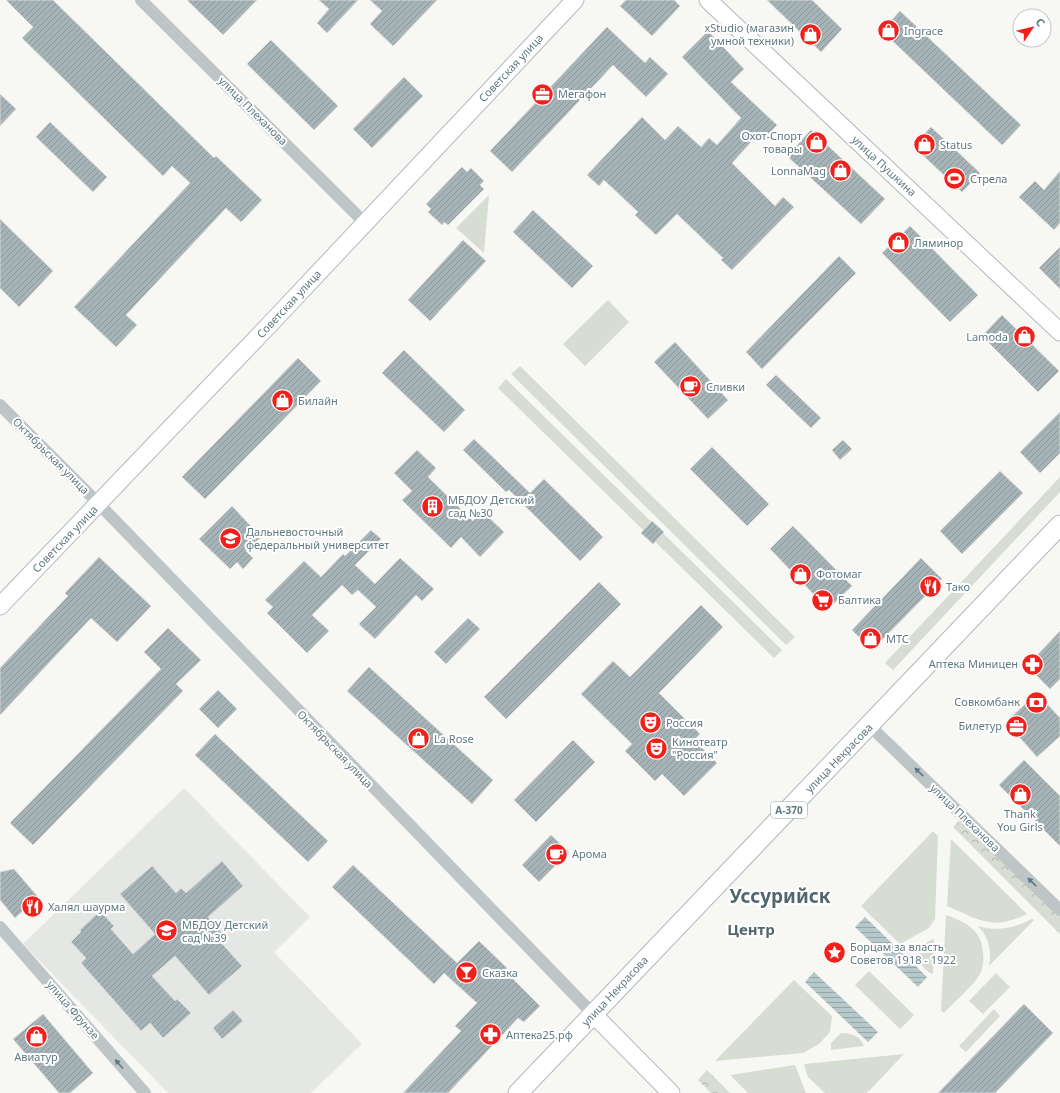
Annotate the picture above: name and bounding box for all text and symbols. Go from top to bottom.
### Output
north arrow [1012,8,1052,48]
text: С [1032,15,1049,29]
shop icon: Ingrace [875,18,901,44]
place label: xStudio (магазин умной техники) [705,20,794,48]
shop icon: xStudio (магазин умной техники) [797,21,823,47]
place label: Ingrace [904,23,943,38]
street label: Советская улица [475,30,546,105]
street label: улица Плеханова [216,73,291,148]
office icon: Мегафон [529,81,555,107]
place label: Мегафон [558,86,606,101]
place label: Охот-Спорт товары [742,128,802,156]
shop icon: Охот-Спорт товары [804,129,830,155]
street label: улица Пушкина [849,132,920,199]
shop icon: Status [912,132,938,158]
place label: Status [940,137,972,152]
shop icon: LonnaMag [828,158,854,184]
place label: LonnaMag [771,163,826,178]
sports icon: Стрела [941,166,967,192]
place label: Стрела [970,171,1007,186]
shop icon: Ляминор [886,230,912,256]
place label: Ляминор [914,235,964,250]
street label: Советская улица [253,266,324,341]
shop icon: Lamoda [1011,324,1037,350]
place label: Lamoda [966,329,1008,344]
cafe icon: Сливки [677,374,703,400]
place label: Сливки [706,379,745,394]
shop icon: Билайн [270,388,296,414]
place label: Билайн [298,393,338,408]
street label: Октябрьская улица [10,414,93,497]
place label: МБДОУ Детский сад №30 [448,492,534,520]
building icon: МБДОУ Детский сад №30 [420,493,446,519]
street label: Советская улица [29,502,101,576]
place label: Дальневосточный федеральный университет [246,524,389,552]
school or university icon: Дальневосточный федеральный университет [217,525,243,551]
shop icon: Фотомаг [787,561,813,587]
place label: Фотомаг [816,566,863,581]
restaurant icon: Тако [917,574,943,600]
place label: Тако [946,579,970,594]
supermarket icon: Балтика [809,587,835,613]
place label: Балтика [838,592,881,607]
shop icon: МТС [858,626,884,652]
place label: МТС [886,631,909,646]
pharmacy icon: Аптека Миницен [1020,651,1046,677]
place label: Аптека Миницен [929,656,1018,671]
bank icon: Совкомбанк [1023,689,1049,715]
place label: Совкомбанк [954,694,1020,709]
street label: Октябрьская улица [294,707,376,791]
theatre icon: Россия [637,710,663,736]
office icon: Билетур [1004,713,1030,739]
place label: Россия [666,715,703,730]
place label: Билетур [959,718,1002,733]
street label: улица Некрасова [802,720,876,796]
shop icon: La Rose [406,726,432,752]
place label: La Rose [434,731,474,746]
place label: Кинотеатр "Россия" [672,734,728,762]
theatre icon: Кинотеатр "Россия" [644,735,670,761]
one-way arrow [914,767,924,777]
street label: улица Плеханова [927,780,1003,855]
shop icon: Thank You Girls [1007,781,1033,807]
road number: А-370 [771,802,807,818]
place label: Thank You Girls [997,806,1043,834]
cafe icon: Арома [543,841,569,867]
place label: Арома [572,846,607,861]
one-way arrow [1027,878,1037,887]
district label: Уссурийск [730,883,831,909]
restaurant icon: Халял шаурма [19,894,45,920]
place label: Халял шаурма [48,899,125,914]
place label: МБДОУ Детский сад №39 [182,917,268,945]
school or university icon: МБДОУ Детский сад №39 [154,918,180,944]
district label: Центр [727,919,775,939]
place label: Борцам за власть Советов 1918 - 1922 [850,939,956,967]
place icon: Борцам за власть Советов 1918 - 1922 [822,940,848,966]
street label: улица Некрасова [578,952,651,1029]
bar icon: Сказка [453,960,479,986]
place label: Сказка [482,965,518,980]
street label: улица Фрунзе [44,977,103,1042]
pharmacy icon: Аптека25.рф [478,1022,504,1048]
shop icon: Авиатур [23,1024,49,1050]
place label: Аптека25.рф [506,1027,573,1042]
place label: Авиатур [14,1049,58,1064]
one-way arrow [115,1059,124,1069]

